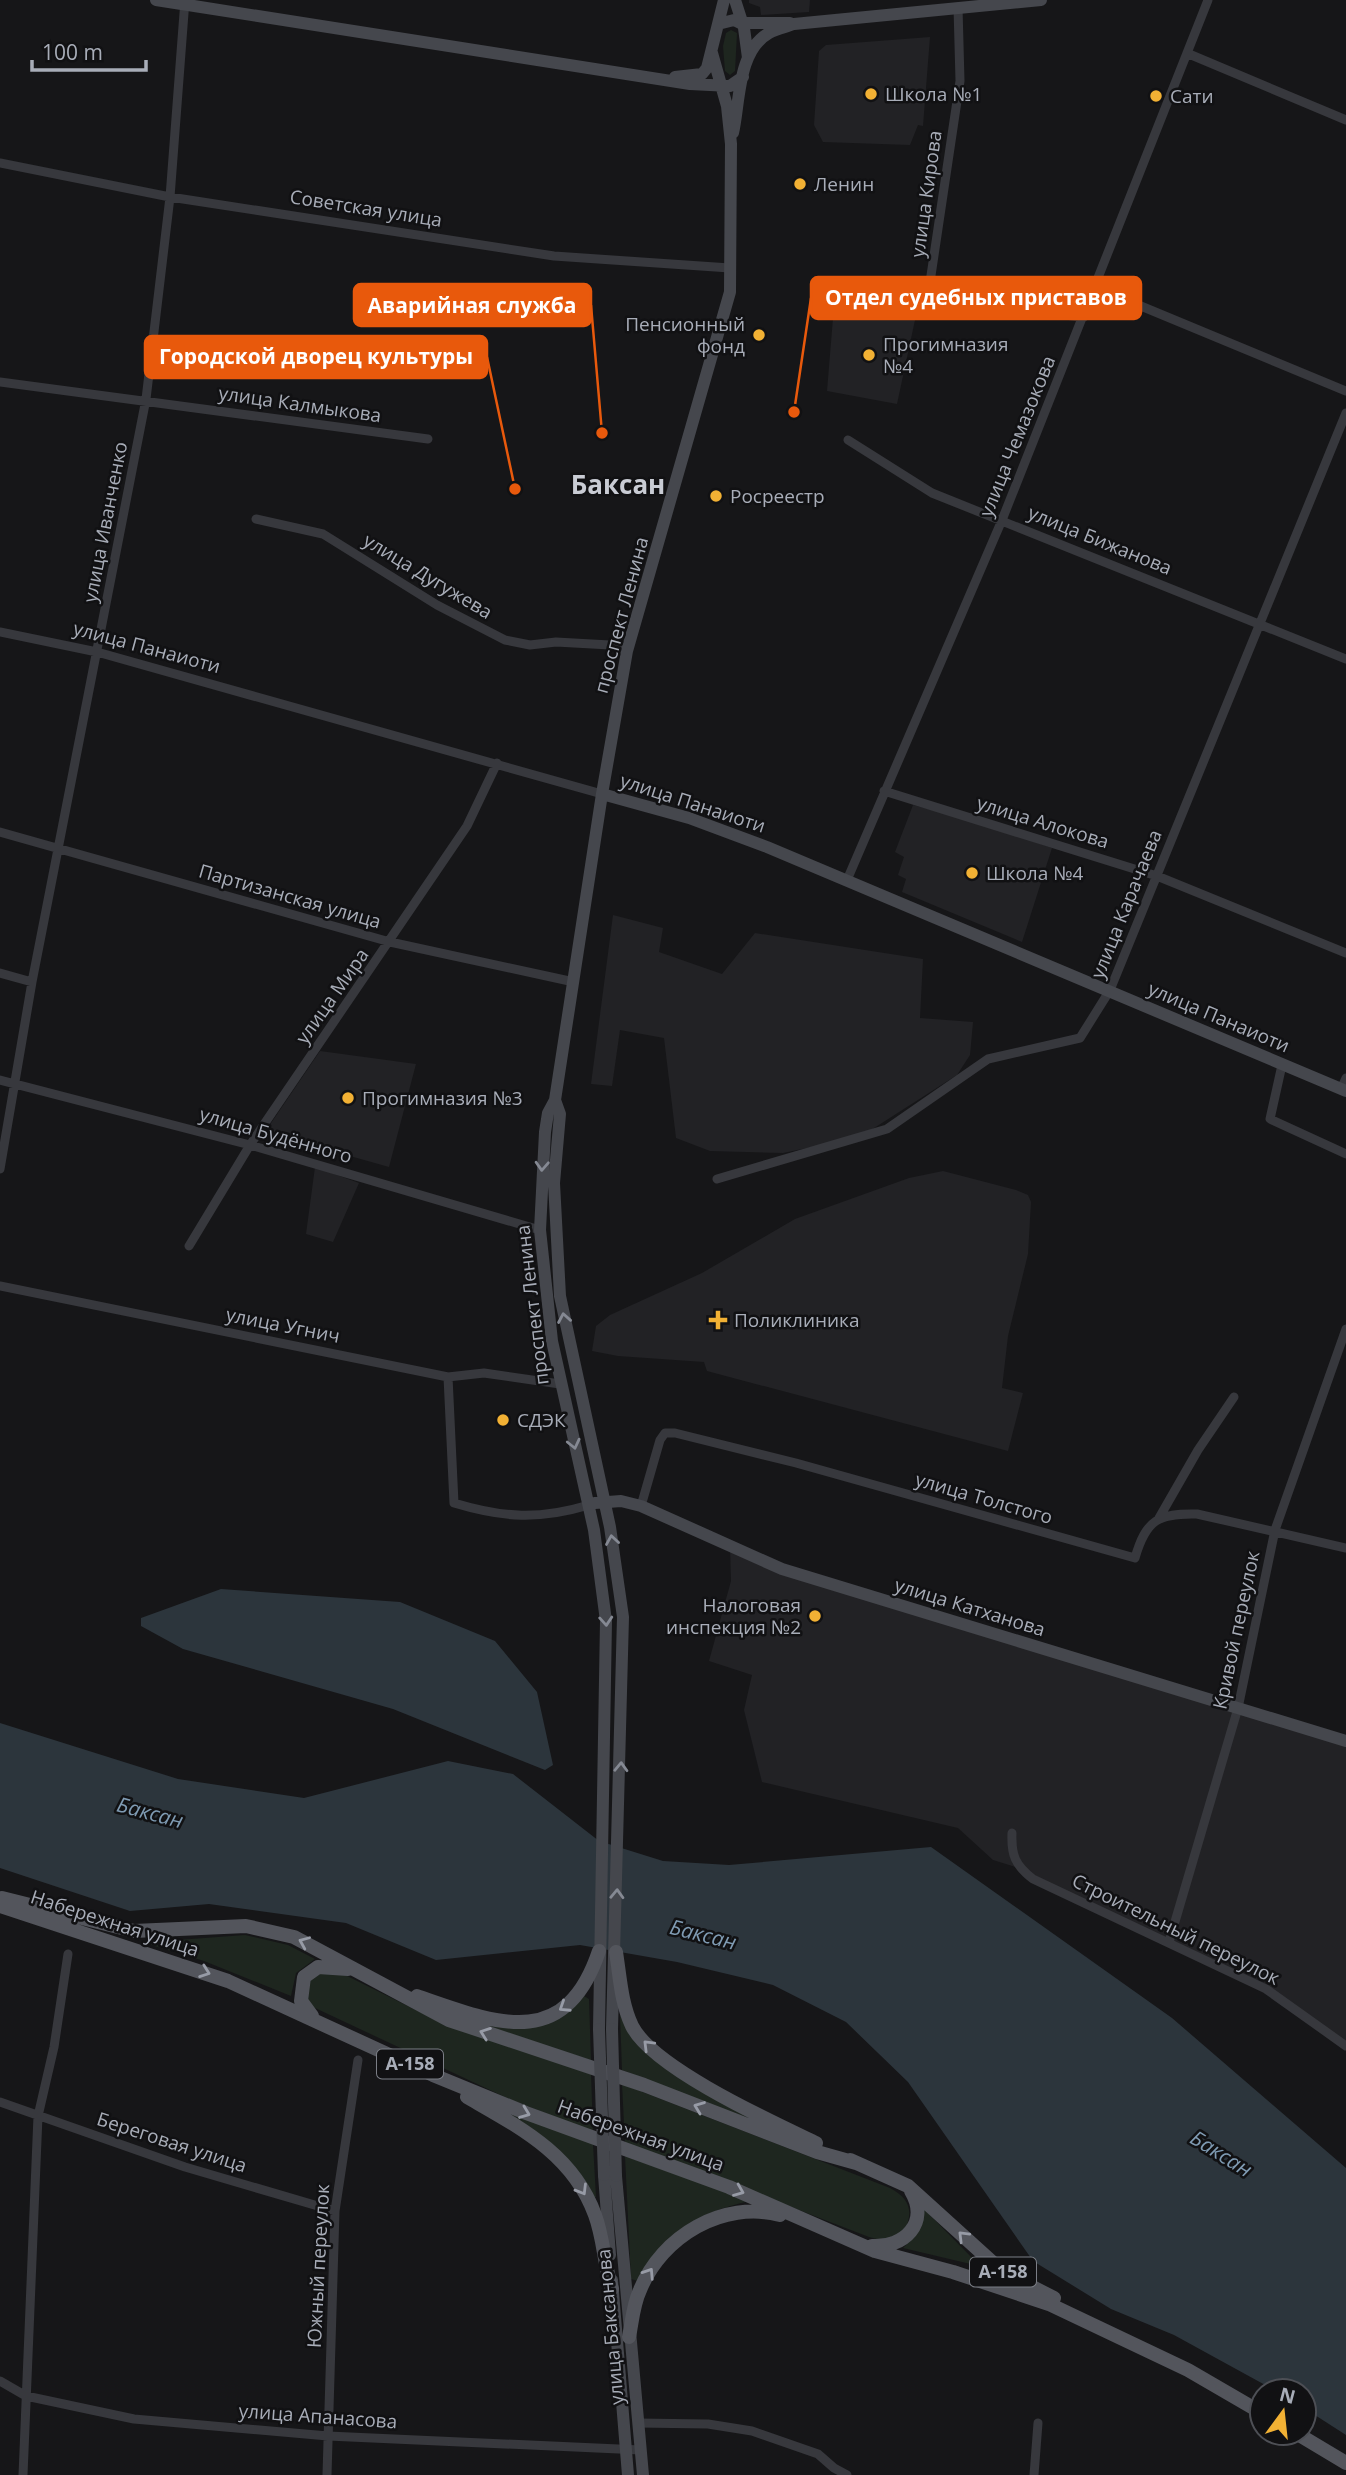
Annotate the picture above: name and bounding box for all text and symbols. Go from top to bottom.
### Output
scale bar [32,28,145,72]
text: 100 m [42,38,103,66]
place label: Школа №1 [885,81,982,107]
place label: Сати [1170,83,1214,109]
marker: Школа №1 [863,86,879,102]
marker: Сати [1148,88,1164,104]
street label: улица Кирова [904,129,948,259]
place label: Ленин [814,171,874,197]
marker: Ленин [792,176,808,192]
street label: Советская улица [288,183,444,233]
callout: Отдел судебных приставов [811,277,1141,319]
text: Отдел судебных приставов [825,283,1127,311]
callout: Аварийная служба [354,284,591,326]
text: Аварийная служба [368,291,576,319]
place label: Пенсионный фонд [625,311,745,359]
marker: Пенсионный фонд [751,327,767,343]
place label: Прогимназия №4 [883,331,1008,379]
callout: Городской дворец культуры [145,336,487,378]
text: Городской дворец культуры [159,342,473,370]
marker: Прогимназия №4 [861,347,877,363]
street label: улица Чемазокова [973,352,1061,520]
street label: улица Калмыкова [217,380,383,428]
street label: улица Иванченко [77,439,133,605]
district label: Баксан [571,466,665,502]
place label: Росреестр [730,483,825,509]
marker: Росреестр [708,488,724,504]
street label: улица Бижанова [1024,499,1176,581]
street label: улица Дугужева [359,527,497,625]
street label: проспект Ленина [588,534,654,696]
street label: улица Панаиоти [71,615,223,679]
street label: улица Панаиоти [617,767,769,839]
street label: улица Алокова [974,790,1112,854]
street label: улица Карачаева [1084,826,1168,982]
street label: Партизанская улица [196,858,384,934]
place label: Школа №4 [986,860,1084,886]
marker: Школа №4 [964,865,980,881]
street label: улица Мира [289,943,375,1049]
street label: улица Панаиоти [1144,975,1294,1059]
place label: Прогимназия №3 [362,1085,523,1111]
marker: Прогимназия №3 [340,1090,356,1106]
street label: улица Будённого [197,1101,355,1169]
one-way arrow [535,1161,550,1172]
street label: проспект Ленина [509,1224,555,1386]
street label: улица Угнич [224,1301,342,1349]
place label: Поликлиника [734,1307,859,1333]
marker: Поликлиника [708,1310,728,1330]
one-way arrow [557,1312,572,1324]
place label: СДЭК [517,1407,566,1433]
marker: СДЭК [495,1412,511,1428]
one-way arrow [566,1438,580,1450]
street label: улица Толстого [912,1466,1056,1530]
one-way arrow [605,1534,620,1546]
street label: Кривой переулок [1207,1548,1265,1711]
street label: улица Катханова [891,1572,1049,1642]
place label: Налоговая инспекция №2 [666,1592,801,1640]
marker: Налоговая инспекция №2 [807,1608,823,1624]
one-way arrow [598,1615,613,1626]
one-way arrow [613,1761,629,1771]
water label: Баксан [114,1790,187,1834]
street label: Строительный переулок [1068,1867,1284,1991]
street label: Набережная улица [27,1883,203,1963]
one-way arrow [610,1888,625,1899]
water label: Баксан [667,1912,739,1956]
one-way arrow [299,1936,311,1950]
one-way arrow [198,1964,210,1978]
one-way arrow [559,1999,572,2012]
one-way arrow [479,2027,491,2041]
one-way arrow [643,2041,656,2054]
road number: А-158 [377,2050,443,2078]
street label: Набережная улица [554,2093,728,2177]
one-way arrow [694,2101,706,2115]
one-way arrow [519,2104,531,2118]
street label: Береговая улица [94,2106,250,2178]
water label: Баксан [1185,2123,1258,2183]
one-way arrow [732,2182,744,2196]
street label: Южный переулок [301,2183,335,2349]
one-way arrow [573,2183,586,2196]
one-way arrow [958,2232,971,2245]
street label: улица Баксанова [590,2248,630,2406]
road number: А-158 [970,2258,1036,2286]
one-way arrow [641,2268,654,2281]
north arrow [1248,2377,1318,2447]
text: N [1277,2381,1298,2410]
street label: улица Апанасова [238,2397,398,2435]

